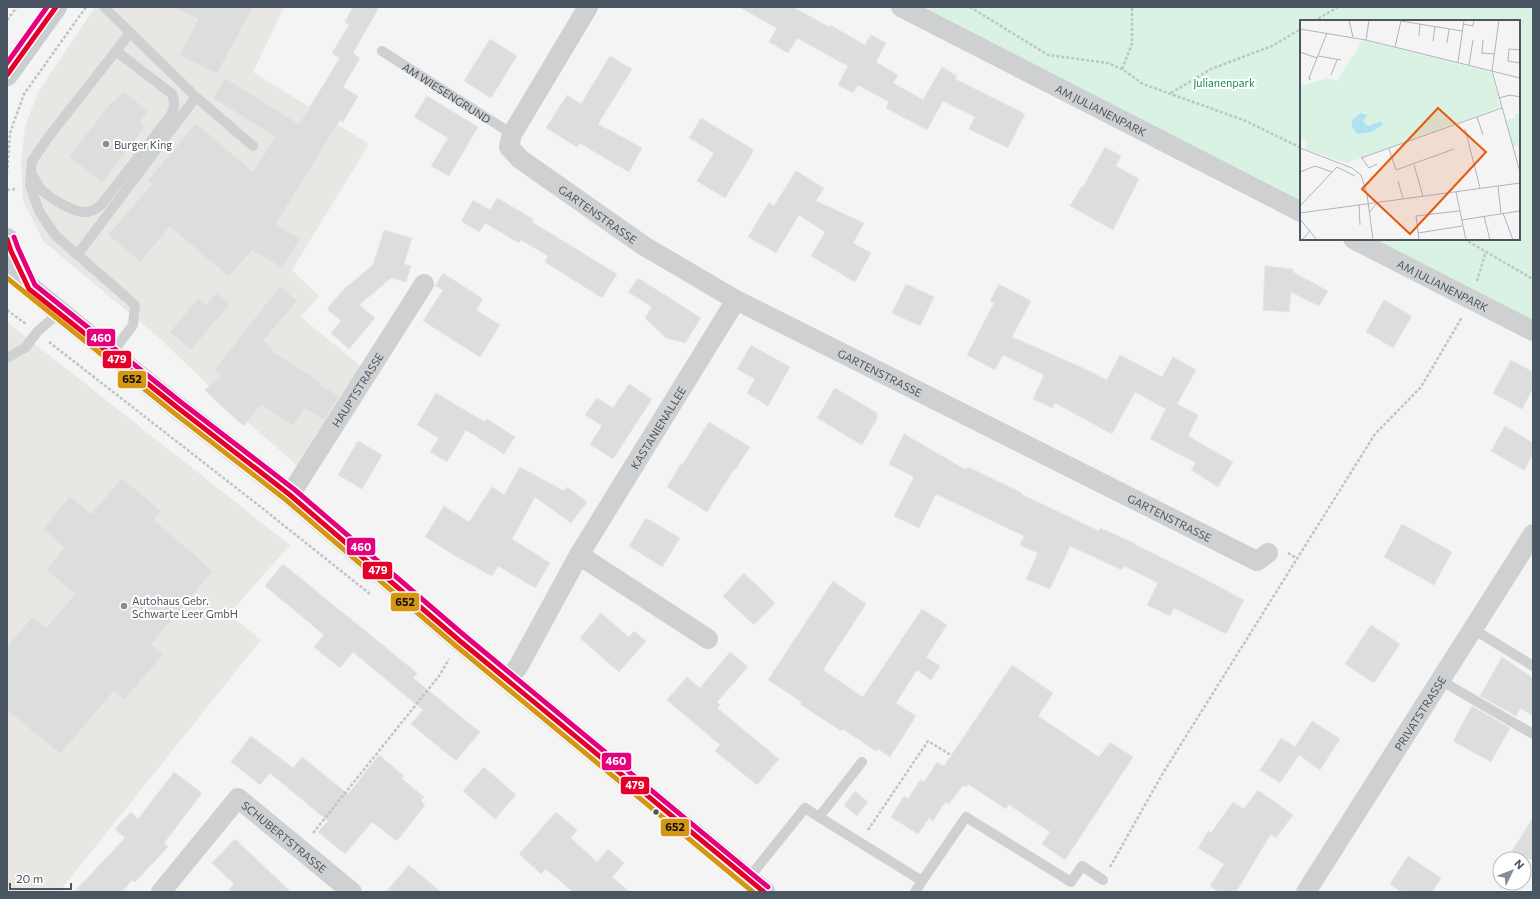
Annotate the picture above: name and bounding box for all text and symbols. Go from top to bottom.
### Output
inset map [1300,20,1520,240]
street label: AM WIESENGRUND [400,59,493,125]
park label: Julianenpark [1193,76,1255,90]
street label: AM JULIANENPARK [1054,81,1149,139]
place label: Burger King [114,138,172,151]
marker: Burger King [101,139,111,149]
street label: GARTENSTRASSE [556,182,640,246]
street label: AM JULIANENPARK [1395,256,1491,314]
line badge: 460 [86,328,116,347]
text: 460 [91,331,111,344]
street label: GARTENSTRASSE [836,346,924,399]
line badge: 479 [102,350,132,369]
street label: HAUPTSTRASSE [329,350,385,429]
text: 479 [107,352,127,365]
line badge: 652 [117,370,147,389]
text: 652 [122,372,142,385]
street label: KASTANIENALLEE [627,384,688,471]
street label: GARTENSTRASSE [1126,491,1214,544]
line badge: 460 [346,537,376,556]
text: 460 [351,540,371,553]
line badge: 479 [362,561,393,580]
text: 479 [368,563,388,576]
line badge: 652 [390,592,420,612]
place label: Autohaus Gebr. Schwarte Leer GmbH [132,594,238,620]
text: 652 [395,595,415,608]
marker: Autohaus Gebr. Schwarte Leer GmbH [119,601,129,611]
street label: PRIVATSTRASSE [1391,673,1448,753]
line badge: 460 [601,752,632,771]
text: 460 [606,754,626,767]
line badge: 479 [620,776,650,795]
text: 479 [625,778,645,791]
street label: SCHUBERTSTRASSE [240,798,330,875]
unlabelled marker [651,807,661,817]
line badge: 652 [660,818,690,837]
text: 652 [665,820,685,833]
north arrow [1492,851,1532,891]
text: N [1512,856,1527,871]
scale bar [10,865,71,891]
text: 20 m [16,871,43,885]

